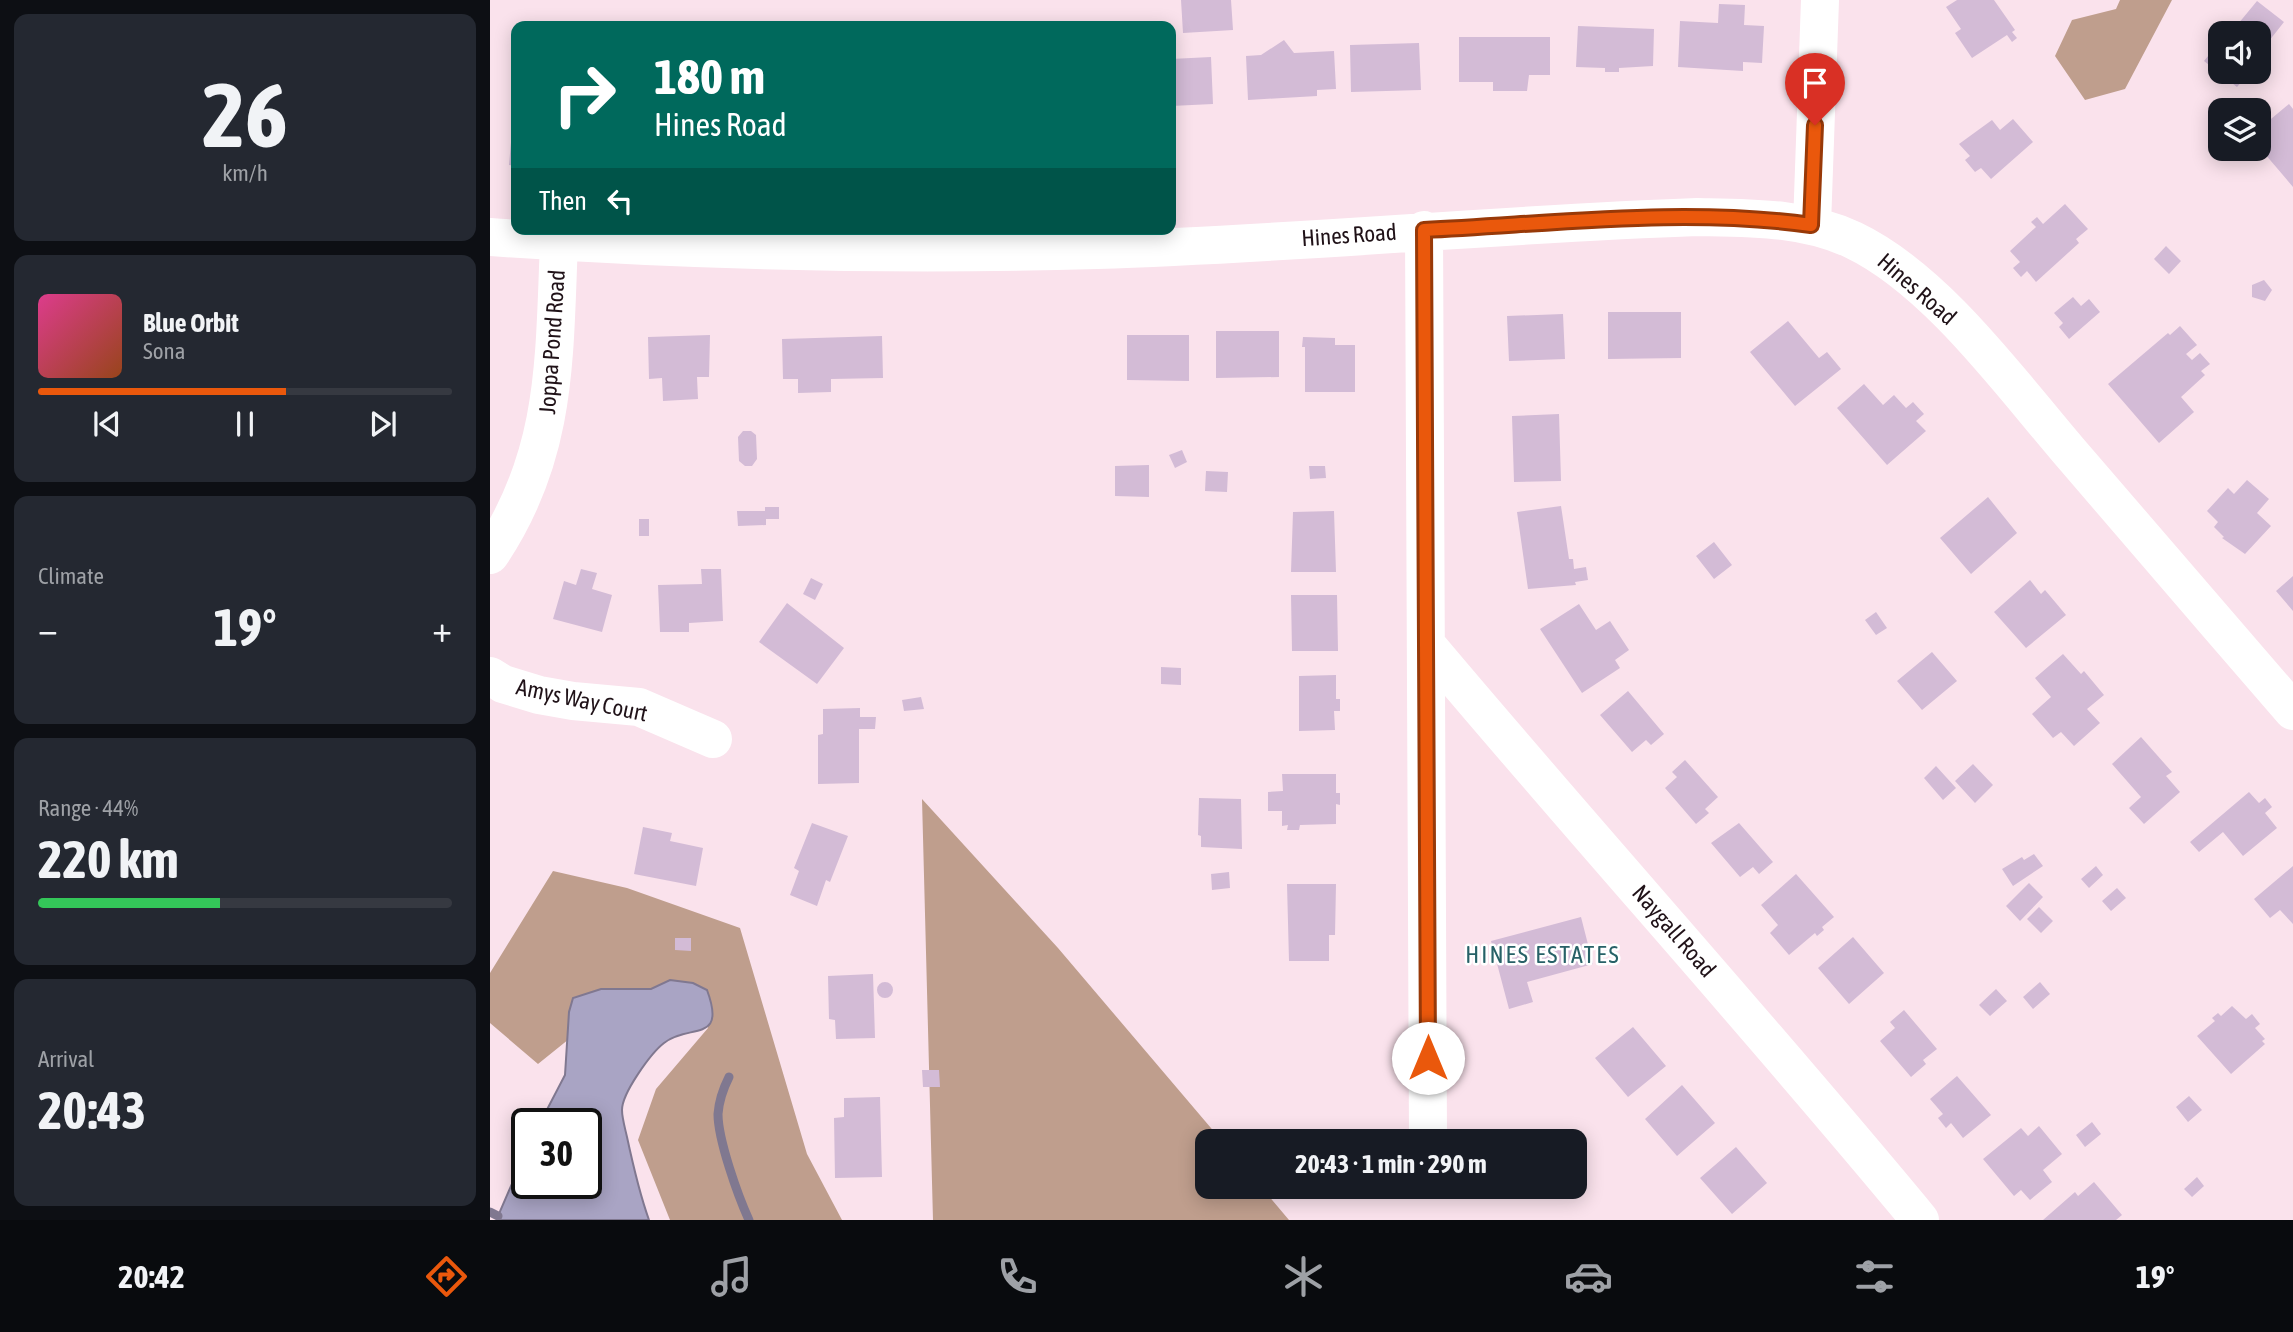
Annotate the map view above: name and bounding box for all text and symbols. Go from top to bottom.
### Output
map controls [2208,21,2271,161]
button: sound [2208,21,2271,84]
text: 180 m [654,48,765,104]
icon: right [539,49,630,140]
pin [1785,53,1845,125]
text: 26 [202,62,288,166]
icon: arrive [1796,64,1834,102]
button: layers [2208,98,2271,161]
text: Hines Road [654,106,787,143]
text: km/h [222,160,268,186]
icon: left [601,182,639,220]
text: Then [539,186,587,216]
street label: Hines Road [1300,219,1398,251]
street label: Hines Road [1872,248,1962,330]
street label: Joppa Pond Road [534,269,570,415]
text: Blue Orbit [143,308,239,338]
text: Sona [143,338,185,364]
icon: previous [88,405,126,443]
icon: pause [226,405,264,443]
icon: next [364,405,402,443]
text: Climate [38,563,104,589]
text: 19° [213,597,277,657]
text: − [38,607,58,650]
text: + [432,607,452,650]
street label: Amys Way Court [514,673,650,727]
text: Range · 44% [38,795,138,821]
text: 220 km [38,829,179,889]
street label: Naygall Road [1627,880,1721,982]
district label: HINES ESTATES [1465,941,1621,968]
position arrow [1391,1021,1465,1095]
text: Arrival [38,1046,94,1072]
text: 20:43 [38,1080,146,1140]
speed limit sign: 30 [511,1108,602,1199]
text: 20:43 · 1 min · 290 m [1295,1149,1487,1179]
icon: directions [422,1252,471,1301]
icon: music [707,1252,756,1301]
icon: phone [993,1252,1042,1301]
icon: climate [1279,1252,1328,1301]
icon: car [1564,1252,1613,1301]
icon: filters [1850,1252,1899,1301]
text: 20:42 [118,1258,185,1295]
text: 19° [2136,1258,2175,1295]

